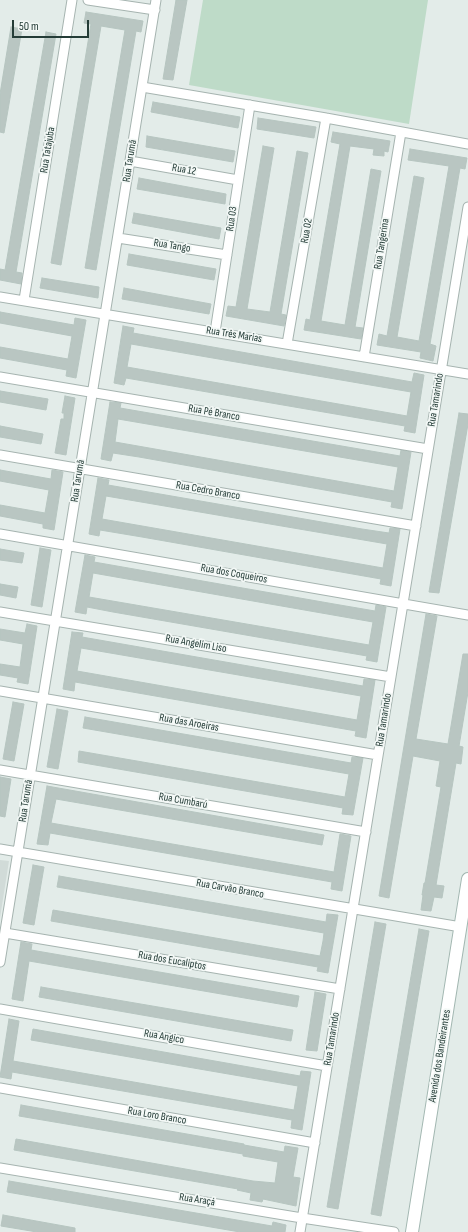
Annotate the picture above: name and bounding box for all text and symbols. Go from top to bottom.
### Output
scale bar [14,12,91,38]
text: 50 m [19,19,39,34]
street label: Rua Tatajuba [38,126,58,174]
street label: Rua Tarumã [120,139,140,183]
street label: Rua 12 [171,161,197,179]
street label: Rua 03 [224,206,240,232]
street label: Rua 02 [298,217,316,245]
street label: Rua Tangerina [371,218,393,270]
street label: Rua Tango [153,237,191,255]
street label: Rua Três Marias [205,324,263,346]
street label: Rua Tamarindo [425,372,447,428]
street label: Rua Pé Branco [187,402,241,424]
street label: Rua Tarumã [68,459,88,503]
street label: Rua Cedro Branco [175,479,241,503]
street label: Rua dos Coqueiros [200,562,268,586]
street label: Rua Angelim Liso [164,632,228,656]
street label: Rua Tamarindo [373,692,395,748]
street label: Rua das Aroeiras [158,711,220,735]
street label: Rua Tarumã [16,779,36,823]
street label: Rua Cumbarú [158,790,208,812]
street label: Rua Carvão Branco [195,877,265,901]
street label: Rua dos Eucaliptos [137,949,207,973]
street label: Avenida dos Bandeirantes [426,1009,454,1103]
street label: Rua Tamarindo [321,1011,343,1067]
street label: Rua Angico [143,1027,185,1047]
street label: Rua Loro Branco [127,1104,187,1128]
street label: Rua Araçá [178,1191,216,1209]

